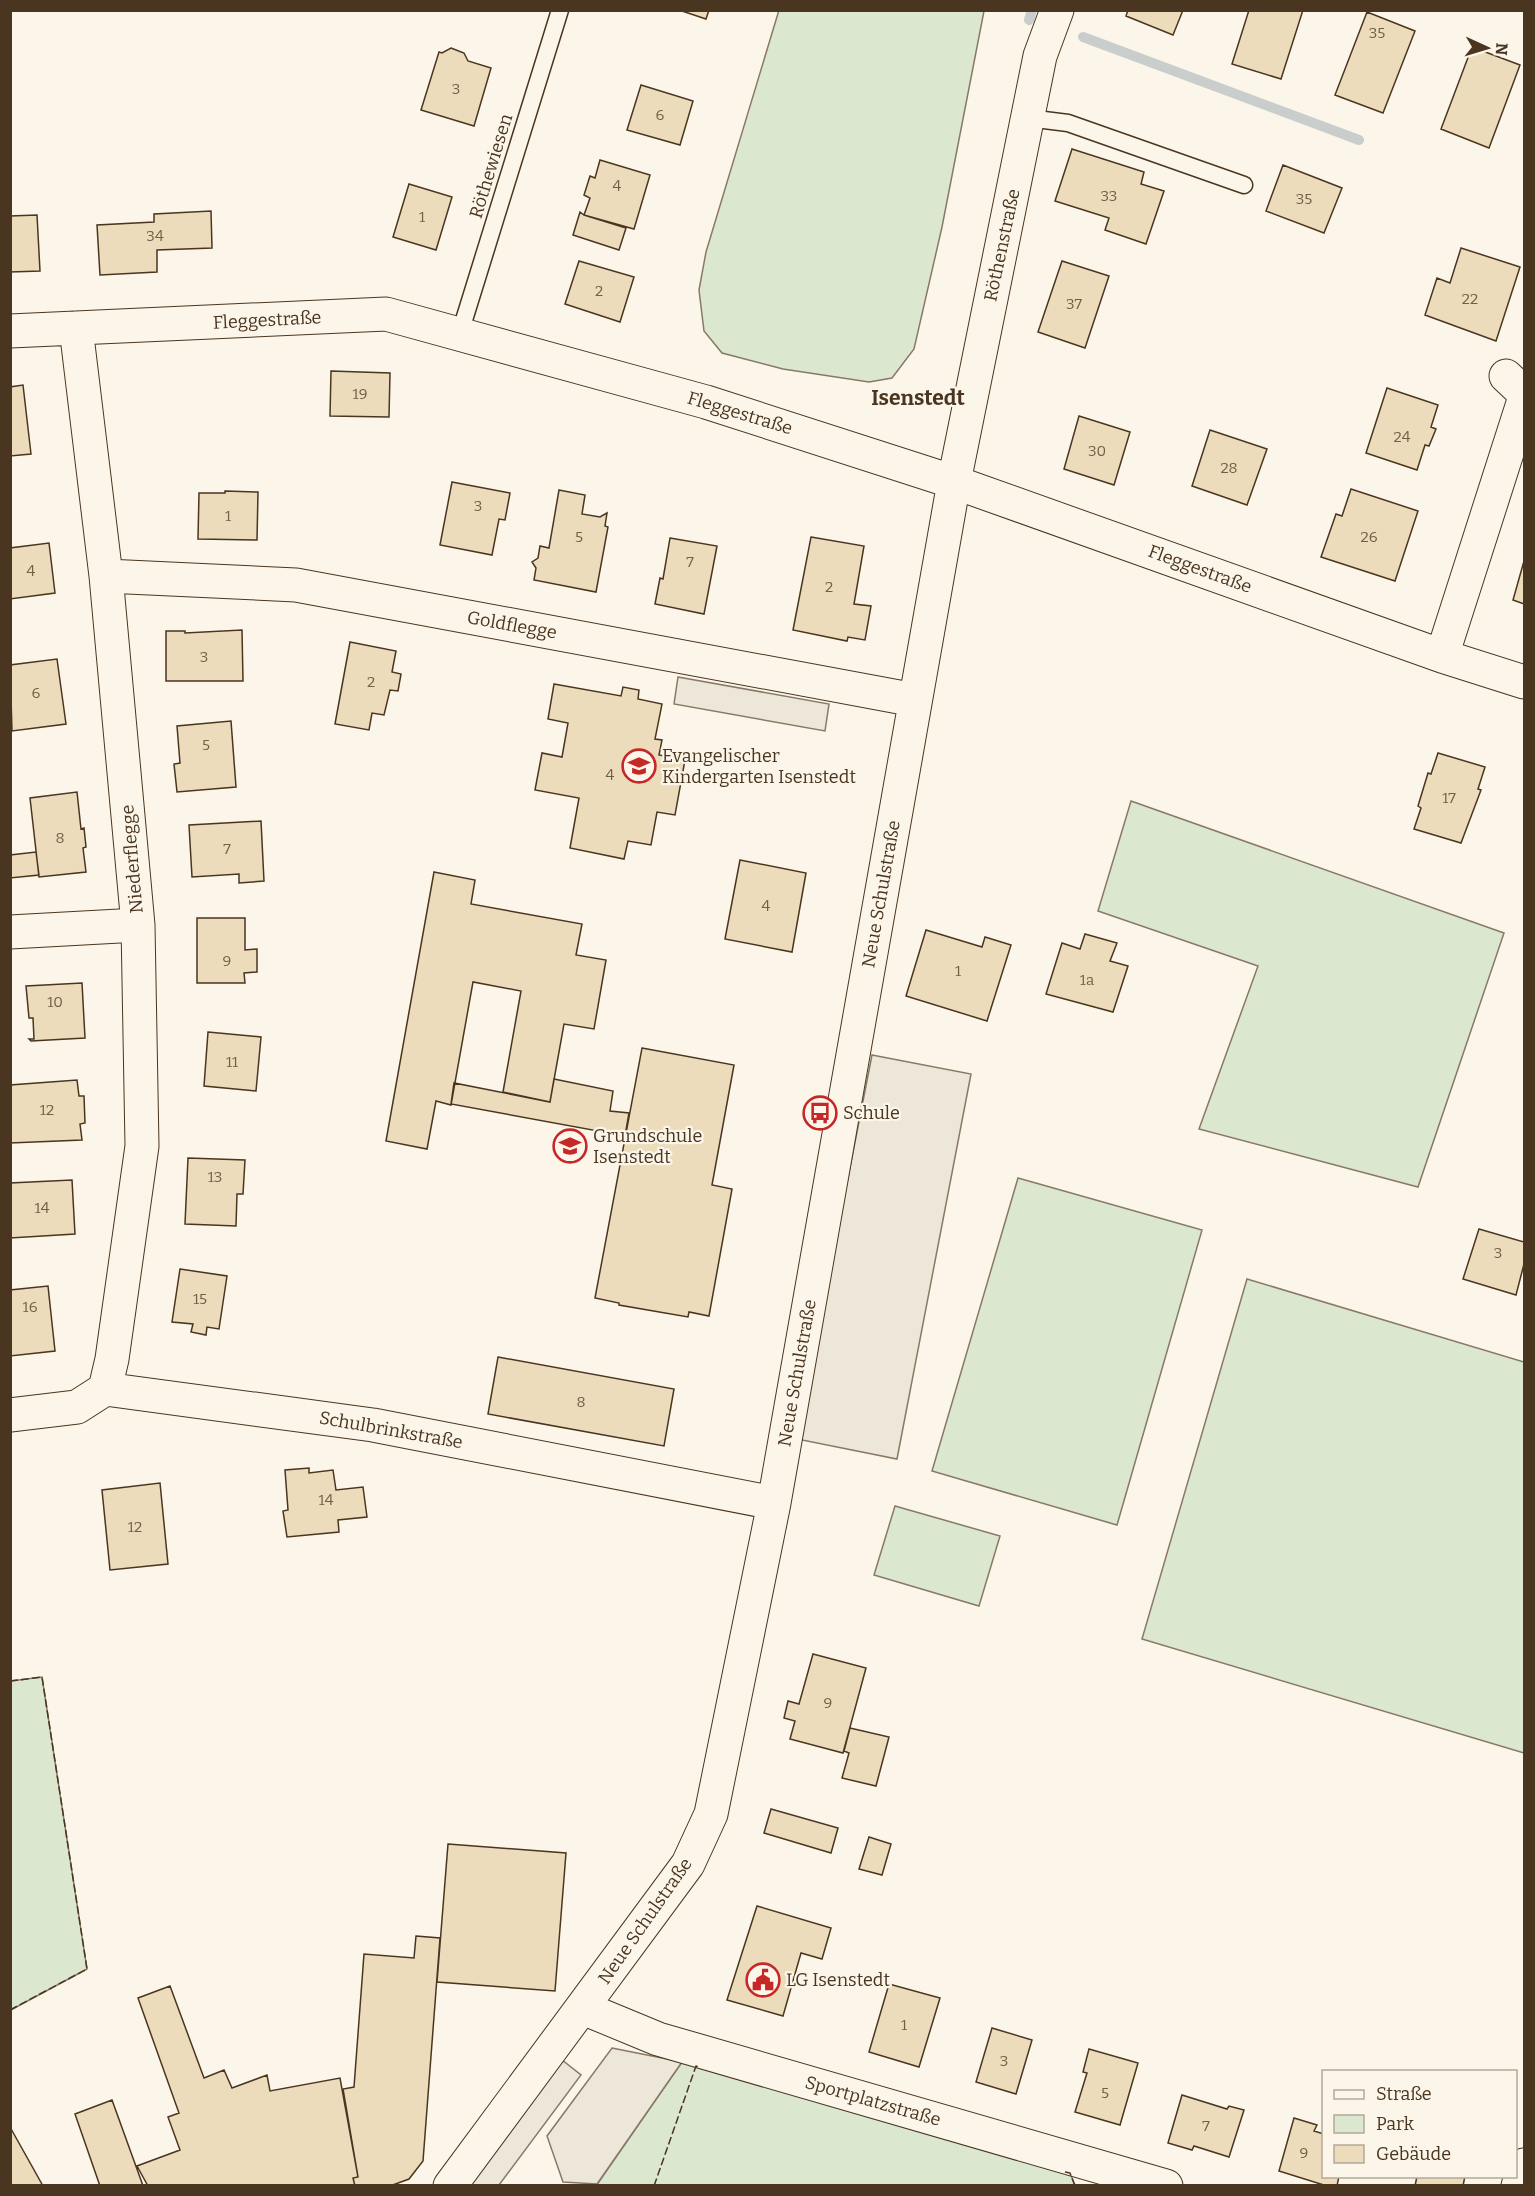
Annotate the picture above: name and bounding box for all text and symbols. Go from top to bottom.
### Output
north arrow [1457,18,1517,78]
house number: 35 [1369,24,1385,42]
text: N [1492,42,1511,56]
house number: 3 [452,80,460,98]
house number: 6 [656,106,665,124]
street label: Röthewiesen [465,110,518,221]
house number: 4 [613,177,622,195]
street label: Röthenstraße [979,187,1025,303]
house number: 33 [1101,187,1117,205]
house number: 35 [1296,190,1312,208]
house number: 1 [419,208,425,226]
house number: 34 [146,227,164,245]
house number: 2 [595,282,603,300]
house number: 22 [1462,290,1478,308]
house number: 37 [1066,295,1083,313]
street label: Fleggestraße [212,306,322,334]
house number: 19 [353,385,367,403]
district label: Isenstedt [871,385,965,411]
street label: Fleggestraße [685,387,795,439]
house number: 24 [1394,428,1411,446]
house number: 30 [1088,442,1106,460]
house number: 28 [1220,459,1238,477]
house number: 3 [474,497,482,515]
house number: 1 [225,507,231,525]
house number: 5 [575,528,583,546]
house number: 26 [1361,528,1378,546]
street label: Fleggestraße [1145,540,1255,598]
house number: 7 [686,553,694,571]
house number: 4 [27,562,36,580]
house number: 2 [825,578,833,596]
street label: Goldflegge [465,606,559,644]
house number: 3 [200,648,208,666]
house number: 2 [367,673,375,691]
house number: 6 [32,684,41,702]
house number: 5 [202,736,210,754]
place label: Evangelischer Kindergarten Isenstedt [662,745,856,788]
school or university icon: Evangelischer Kindergarten Isenstedt [621,748,657,784]
house number: 4 [606,766,615,784]
house number: 17 [1442,789,1456,807]
street label: Niederflegge [116,804,148,914]
street label: Neue Schulstraße [857,819,905,969]
house number: 8 [55,829,65,847]
house number: 7 [223,840,231,858]
house number: 4 [762,897,771,915]
house number: 9 [223,952,231,970]
house number: 1 [955,962,961,980]
house number: 1a [1080,971,1094,989]
house number: 10 [47,993,63,1011]
house number: 11 [226,1053,238,1071]
bus stop icon: Schule [802,1095,838,1131]
house number: 12 [40,1101,54,1119]
place label: Schule [843,1102,900,1124]
place label: Grundschule Isenstedt [593,1125,702,1168]
school or university icon: Grundschule Isenstedt [552,1128,588,1164]
house number: 13 [208,1168,222,1186]
house number: 14 [35,1199,50,1217]
house number: 3 [1494,1244,1502,1262]
house number: 15 [193,1290,207,1308]
house number: 16 [23,1298,38,1316]
street label: Neue Schulstraße [773,1298,821,1448]
house number: 8 [576,1393,586,1411]
street label: Schulbrinkstraße [318,1407,464,1453]
house number: 14 [319,1491,334,1509]
house number: 12 [128,1518,142,1536]
house number: 9 [824,1694,832,1712]
street label: Neue Schulstraße [593,1854,697,1988]
public building icon: LG Isenstedt [745,1962,781,1998]
place label: LG Isenstedt [786,1969,890,1991]
house number: 1 [901,2016,907,2034]
house number: 3 [1000,2052,1008,2070]
legend [1322,2070,1517,2178]
street label: Sportplatzstraße [803,2071,943,2131]
text: Straße [1376,2083,1432,2105]
house number: 5 [1101,2084,1109,2102]
text: Park [1376,2113,1415,2135]
house number: 7 [1202,2117,1210,2135]
text: Gebäude [1376,2143,1451,2165]
house number: 9 [1300,2144,1308,2162]

